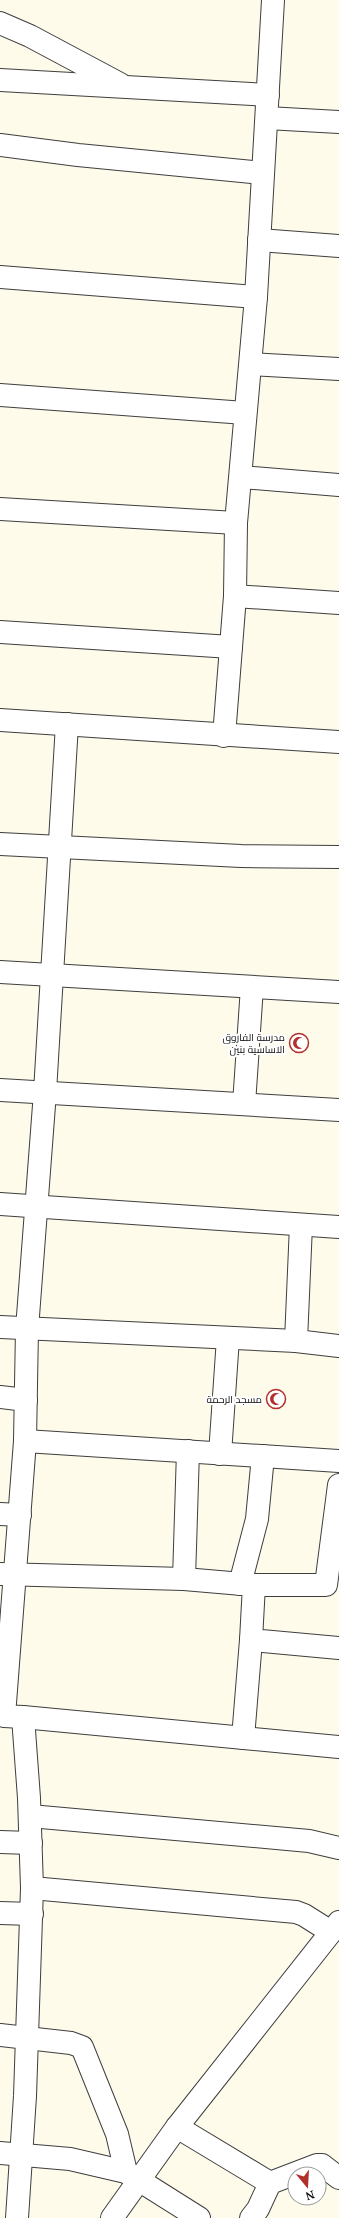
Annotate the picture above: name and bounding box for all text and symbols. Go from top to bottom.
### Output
place label: مدرسة الفاروق الاساسية بنين [222,1030,285,1056]
mosque icon: مدرسة الفاروق الاساسية بنين [288,1032,310,1054]
mosque icon: مسجد الرحمة [265,1388,287,1410]
place label: مسجد الرحمة [206,1392,262,1406]
north arrow [287,2166,327,2206]
text: N [303,2188,317,2205]

